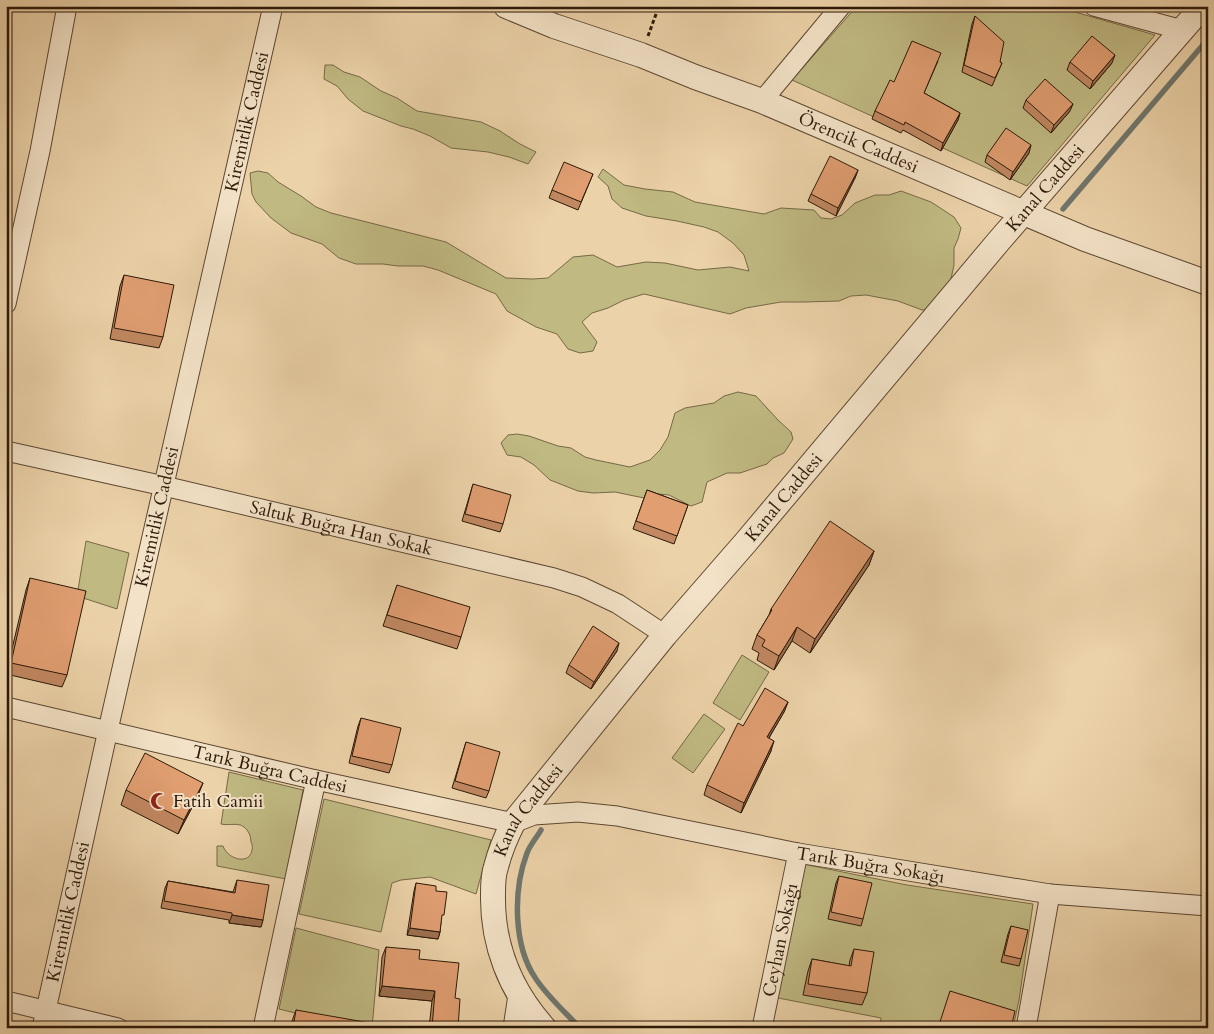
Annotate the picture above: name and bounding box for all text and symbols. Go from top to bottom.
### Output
street label: Kiremitlik Caddesi [219,49,275,195]
street label: Örencik Caddesi [794,106,922,179]
street label: Kanal Caddesi [1000,139,1090,237]
street label: Kiremitlik Caddesi [129,444,185,589]
street label: Kanal Caddesi [740,448,829,547]
street label: Saltuk Buğra Han Sokak [247,495,435,562]
street label: Tarık Buğra Caddesi [190,739,350,799]
street label: Kanal Caddesi [488,759,569,860]
place label: Fatih Camii [173,789,263,814]
mosque icon: Fatih Camii [149,791,169,811]
street label: Kiremitlik Caddesi [41,839,96,985]
street label: Tarık Buğra Sokağı [794,841,946,890]
street label: Ceyhan Sokağı [757,881,805,999]

